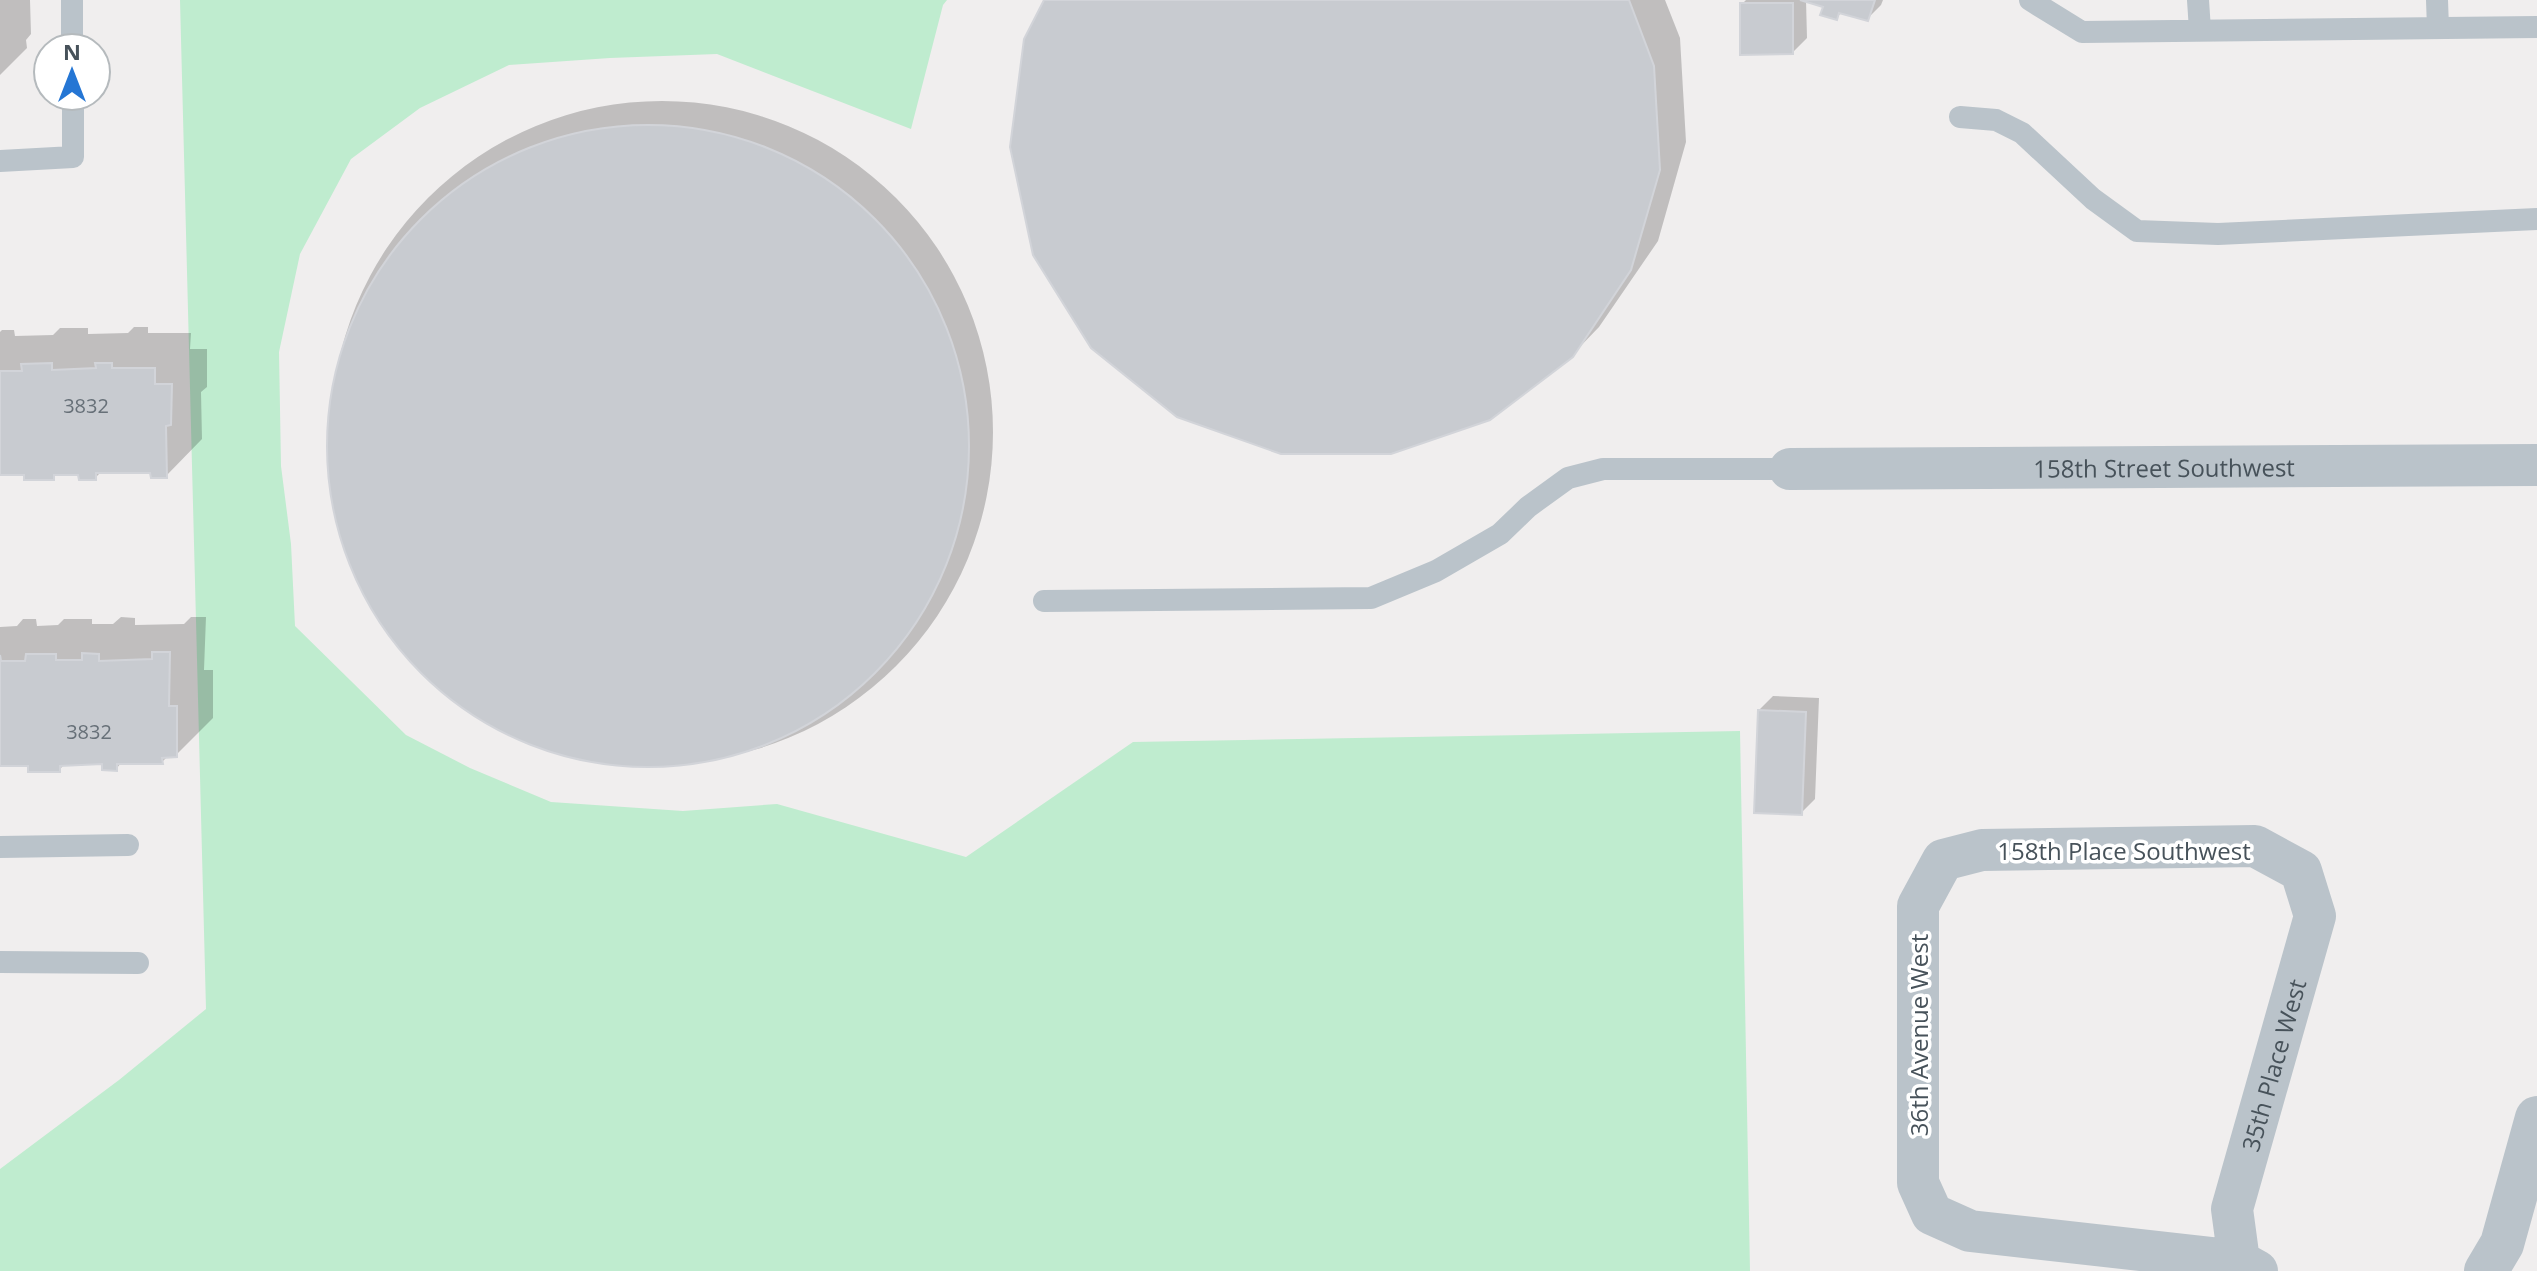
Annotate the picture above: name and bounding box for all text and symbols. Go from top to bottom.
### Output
north arrow [32,32,112,112]
text: N [63,36,81,66]
house number: 3832 [63,392,109,419]
street label: 158th Street Southwest [2033,450,2295,484]
house number: 3832 [66,718,112,745]
street label: 158th Place Southwest [1997,834,2251,867]
street label: 36th Avenue West [1902,934,1935,1136]
street label: 35th Place West [2233,975,2313,1155]

